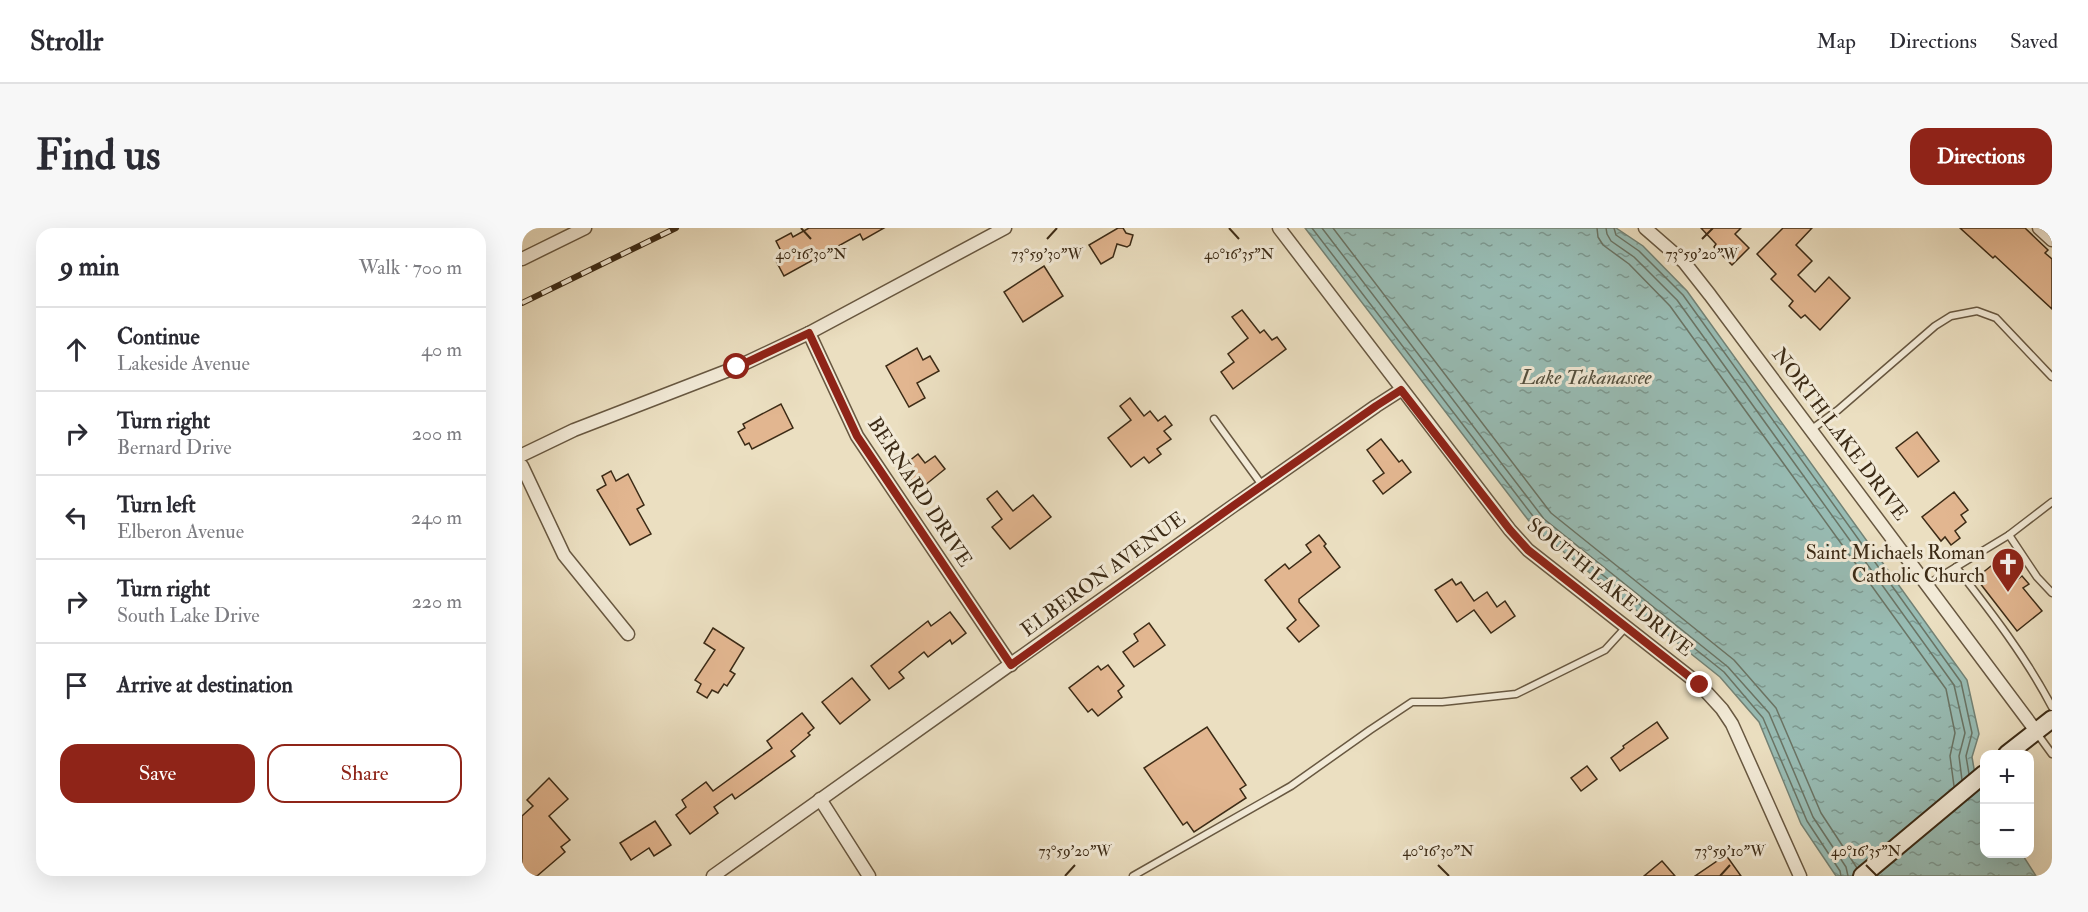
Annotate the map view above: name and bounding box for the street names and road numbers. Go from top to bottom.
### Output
street label: NORTH LAKE DRIVE [1767,343,1913,525]
street label: BERNARD DRIVE [862,412,978,572]
street label: ELBERON AVENUE [1016,506,1190,642]
street label: SOUTH LAKE DRIVE [1522,512,1698,662]

